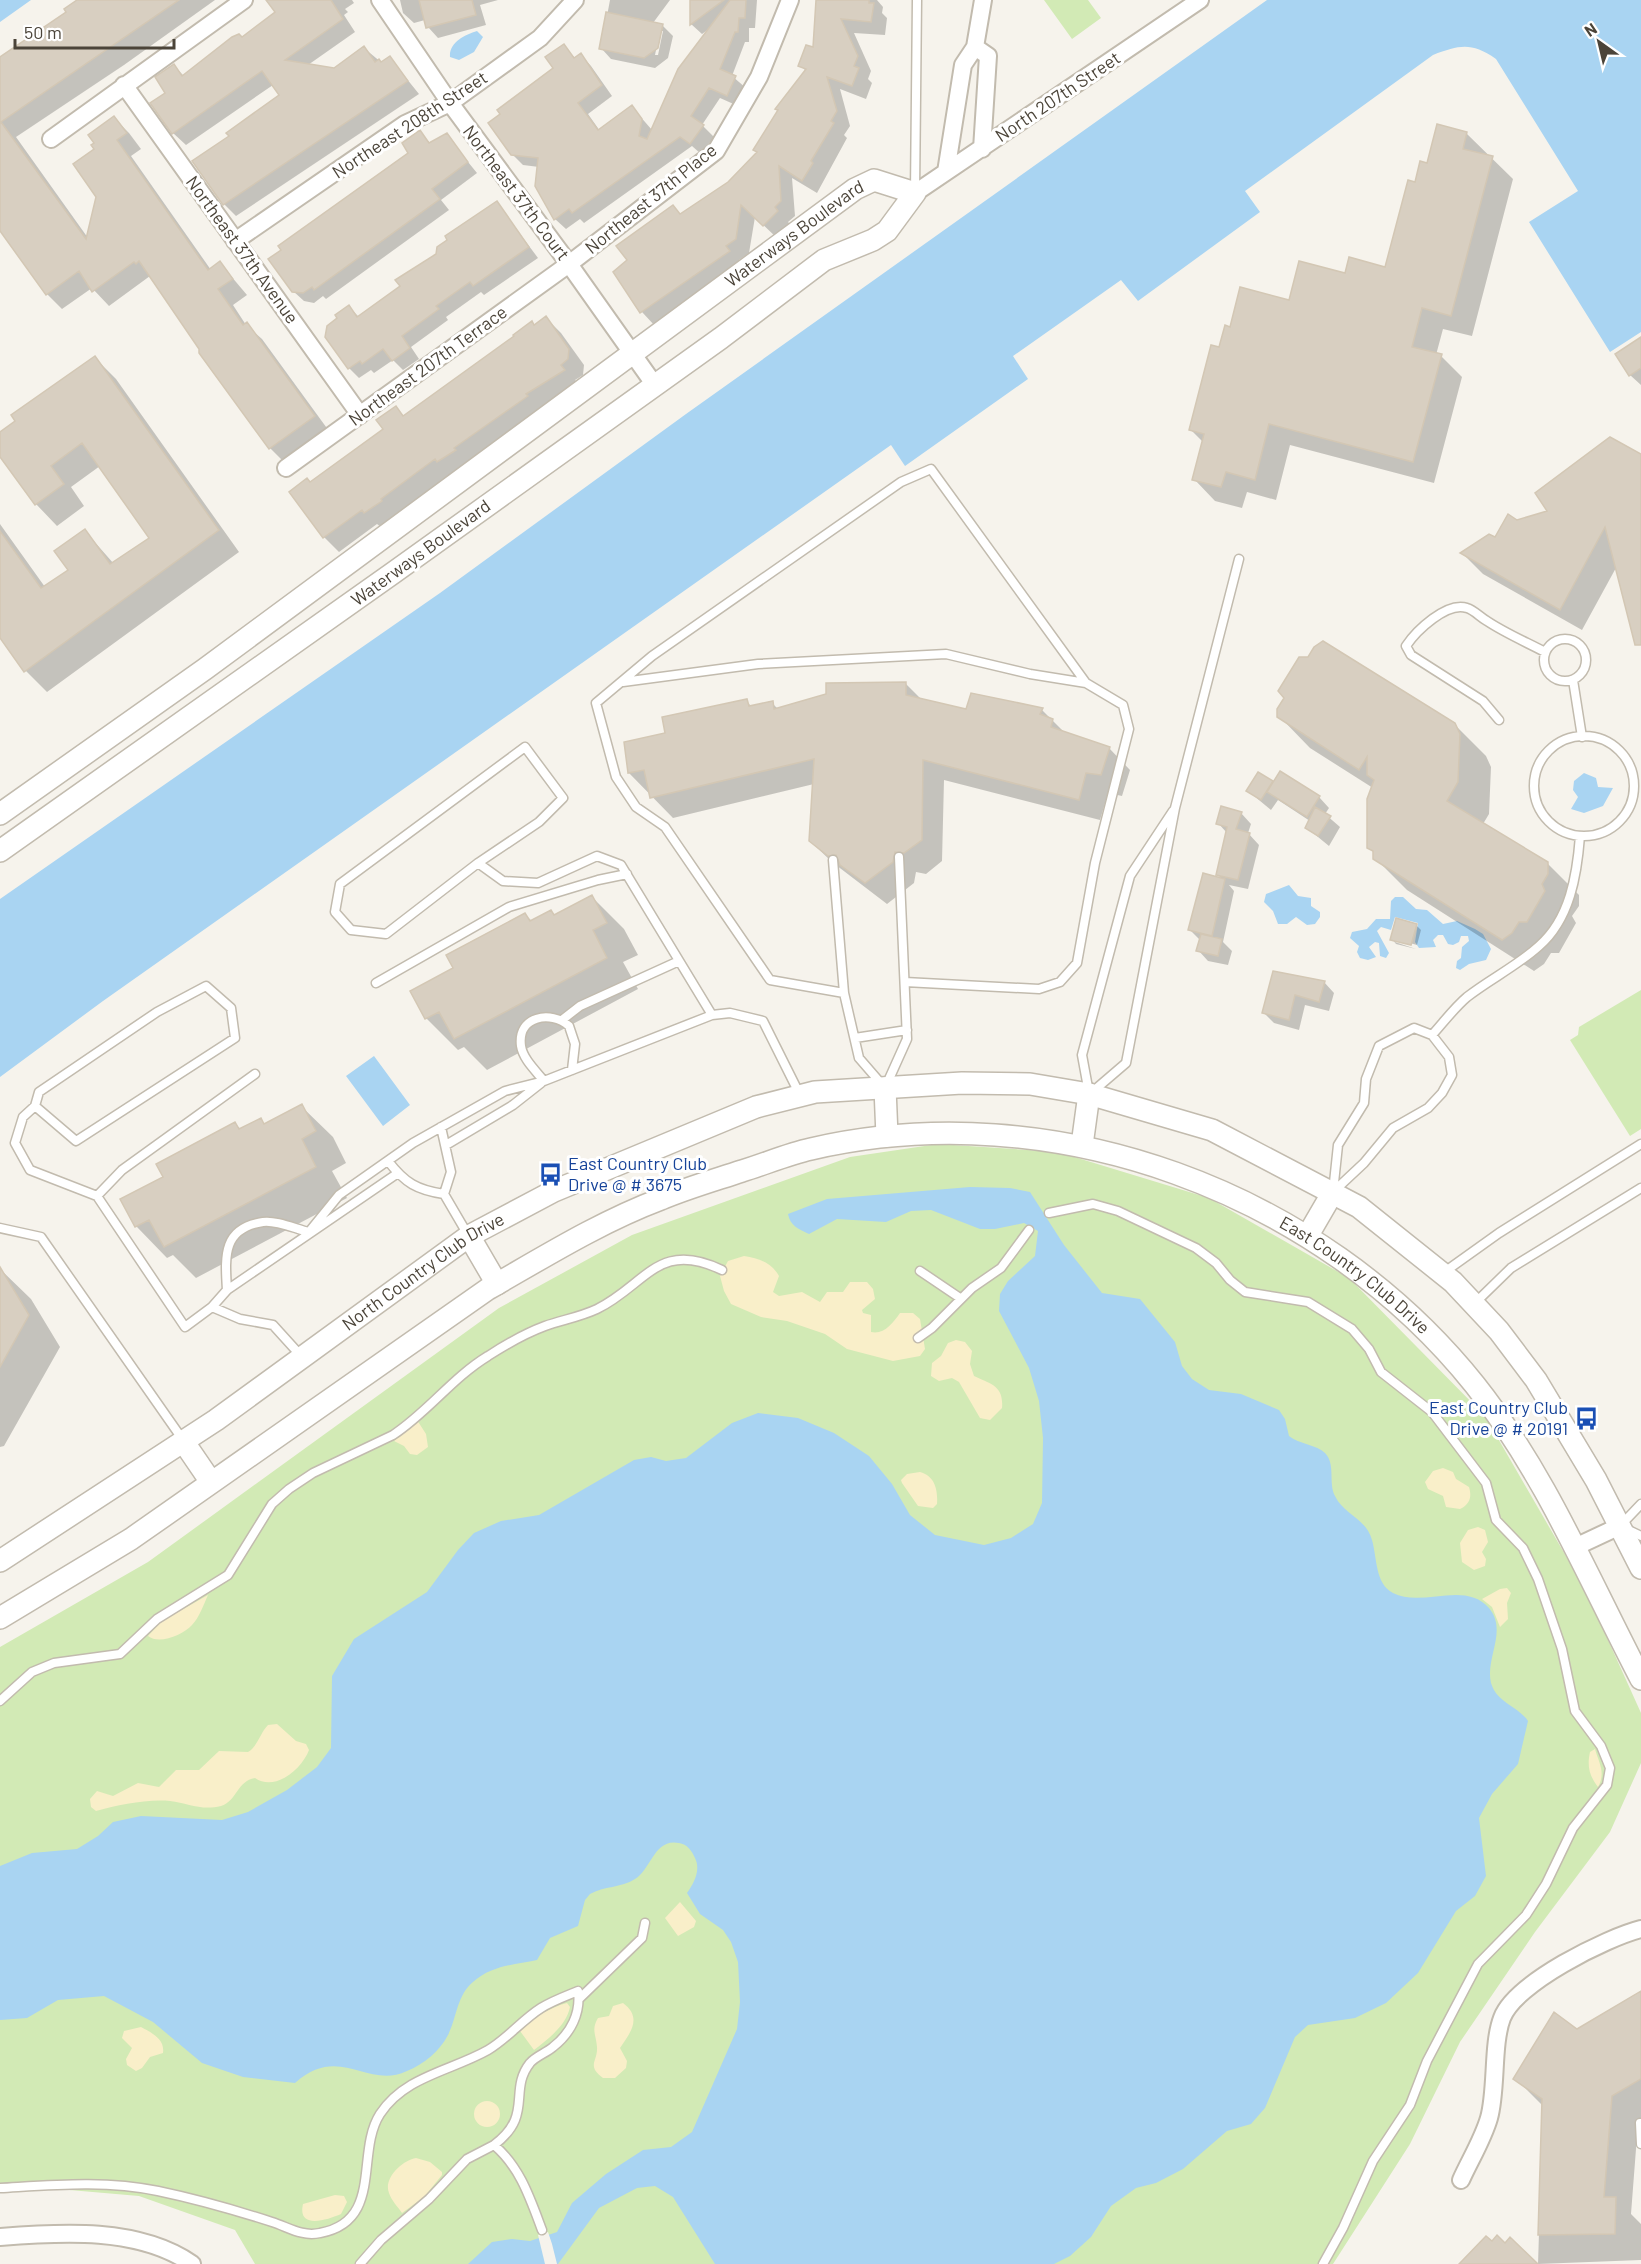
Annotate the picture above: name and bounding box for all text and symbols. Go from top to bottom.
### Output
scale bar [15,12,174,50]
north arrow [1569,12,1629,72]
text: N [1581,18,1600,40]
text: 50 m [24,21,62,43]
street label: North 207th Street [991,46,1124,146]
street label: Northeast 208th Street [328,66,491,183]
street label: Northeast 37th Court [459,120,575,264]
street label: Northeast 37th Place [580,138,721,258]
street label: Northeast 37th Avenue [182,171,304,328]
street label: Waterways Boulevard [720,175,867,291]
street label: Northeast 207th Terrace [344,300,511,430]
street label: Waterways Boulevard [346,494,494,610]
place label: East Country Club Drive @ # 3675 [568,1152,707,1195]
bus stop icon: East Country Club Drive @ # 3675 [537,1161,563,1187]
street label: North Country Club Drive [337,1207,508,1335]
street label: East Country Club Drive [1276,1211,1435,1338]
place label: East Country Club Drive @ # 20191 [1429,1396,1568,1439]
bus stop icon: East Country Club Drive @ # 20191 [1573,1405,1599,1431]

